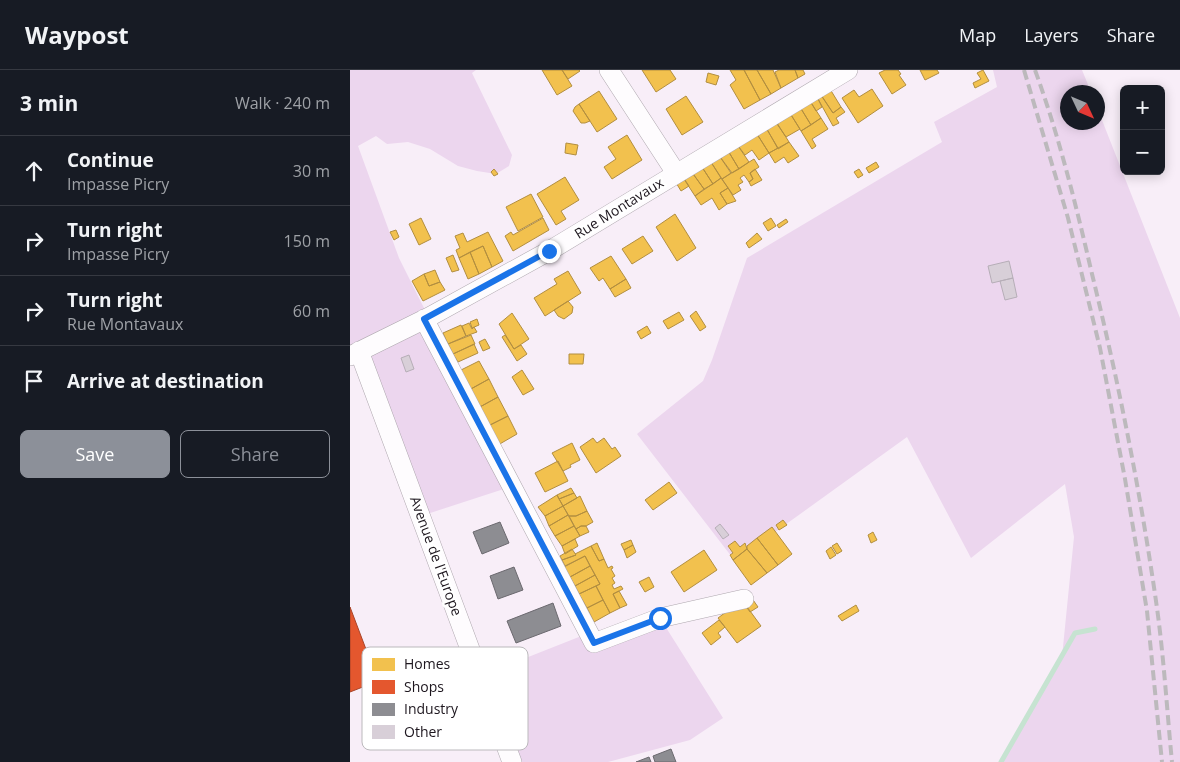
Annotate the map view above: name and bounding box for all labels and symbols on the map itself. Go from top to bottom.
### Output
north arrow [1060,85,1105,130]
street label: Rue Montavaux [571,172,667,243]
route end [538,240,561,263]
street label: Avenue de l'Europe [406,493,467,618]
route start [649,607,672,630]
legend [362,647,528,750]
text: Homes [404,654,451,673]
text: Shops [404,677,444,696]
text: Industry [404,699,459,718]
text: Other [404,722,442,741]

